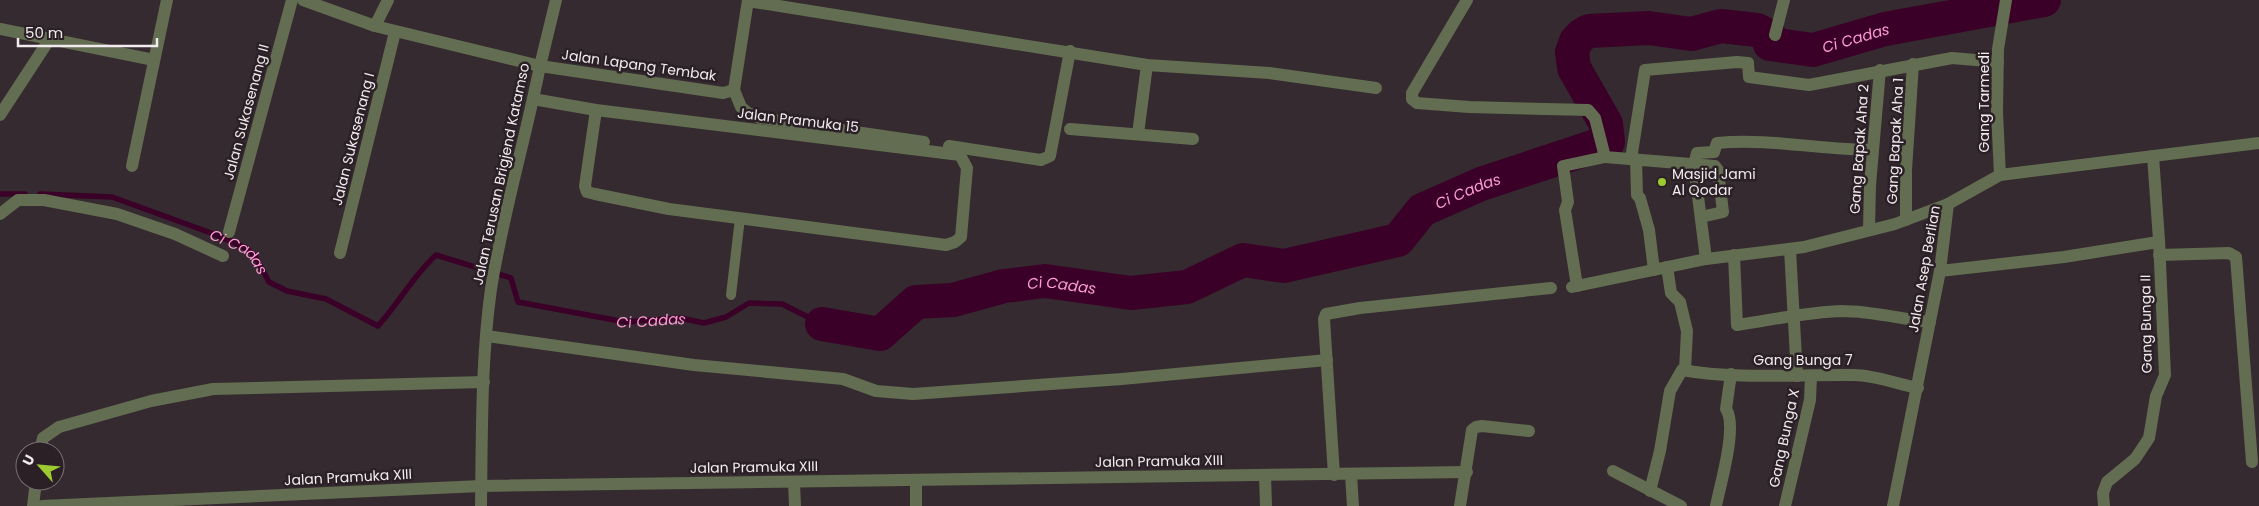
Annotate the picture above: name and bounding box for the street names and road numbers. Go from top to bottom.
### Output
street label: Jalan Sukasenang II [218,42,274,182]
street label: Jalan Lapang Tembak [560,44,718,86]
street label: Gang Tarmedi [1974,52,1994,152]
street label: Jalan Terusan Brigjend Katamso [468,61,534,287]
street label: Jalan Sukasenang I [327,70,379,208]
street label: Gang Bapak Aha 1 [1882,77,1908,205]
street label: Gang Bapak Aha 2 [1844,83,1874,215]
street label: Jalan Pramuka 15 [736,103,860,137]
street label: Jalan Asep Berlian [1903,204,1945,334]
street label: Gang Bunga II [2135,275,2157,373]
street label: Gang Bunga 7 [1753,350,1853,370]
street label: Gang Bunga X [1764,387,1804,489]
street label: Jalan Pramuka XIII [1095,450,1223,472]
street label: Jalan Pramuka XIII [690,456,818,478]
street label: Jalan Pramuka XIII [284,464,412,490]

